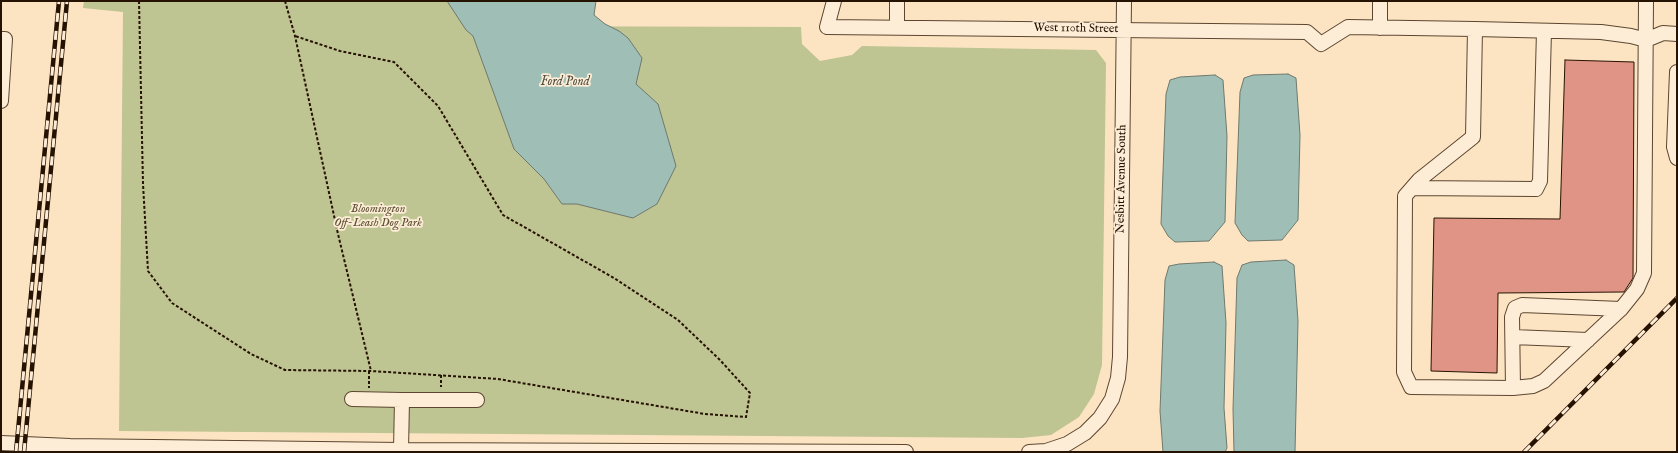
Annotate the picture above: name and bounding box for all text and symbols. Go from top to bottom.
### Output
street label: West 110th Street [1033,21,1119,37]
water label: Ford Pond [540,74,590,90]
street label: Nesbitt Avenue South [1114,124,1130,234]
park label: Bloomington Off-Leash Dog Park [334,203,422,231]

